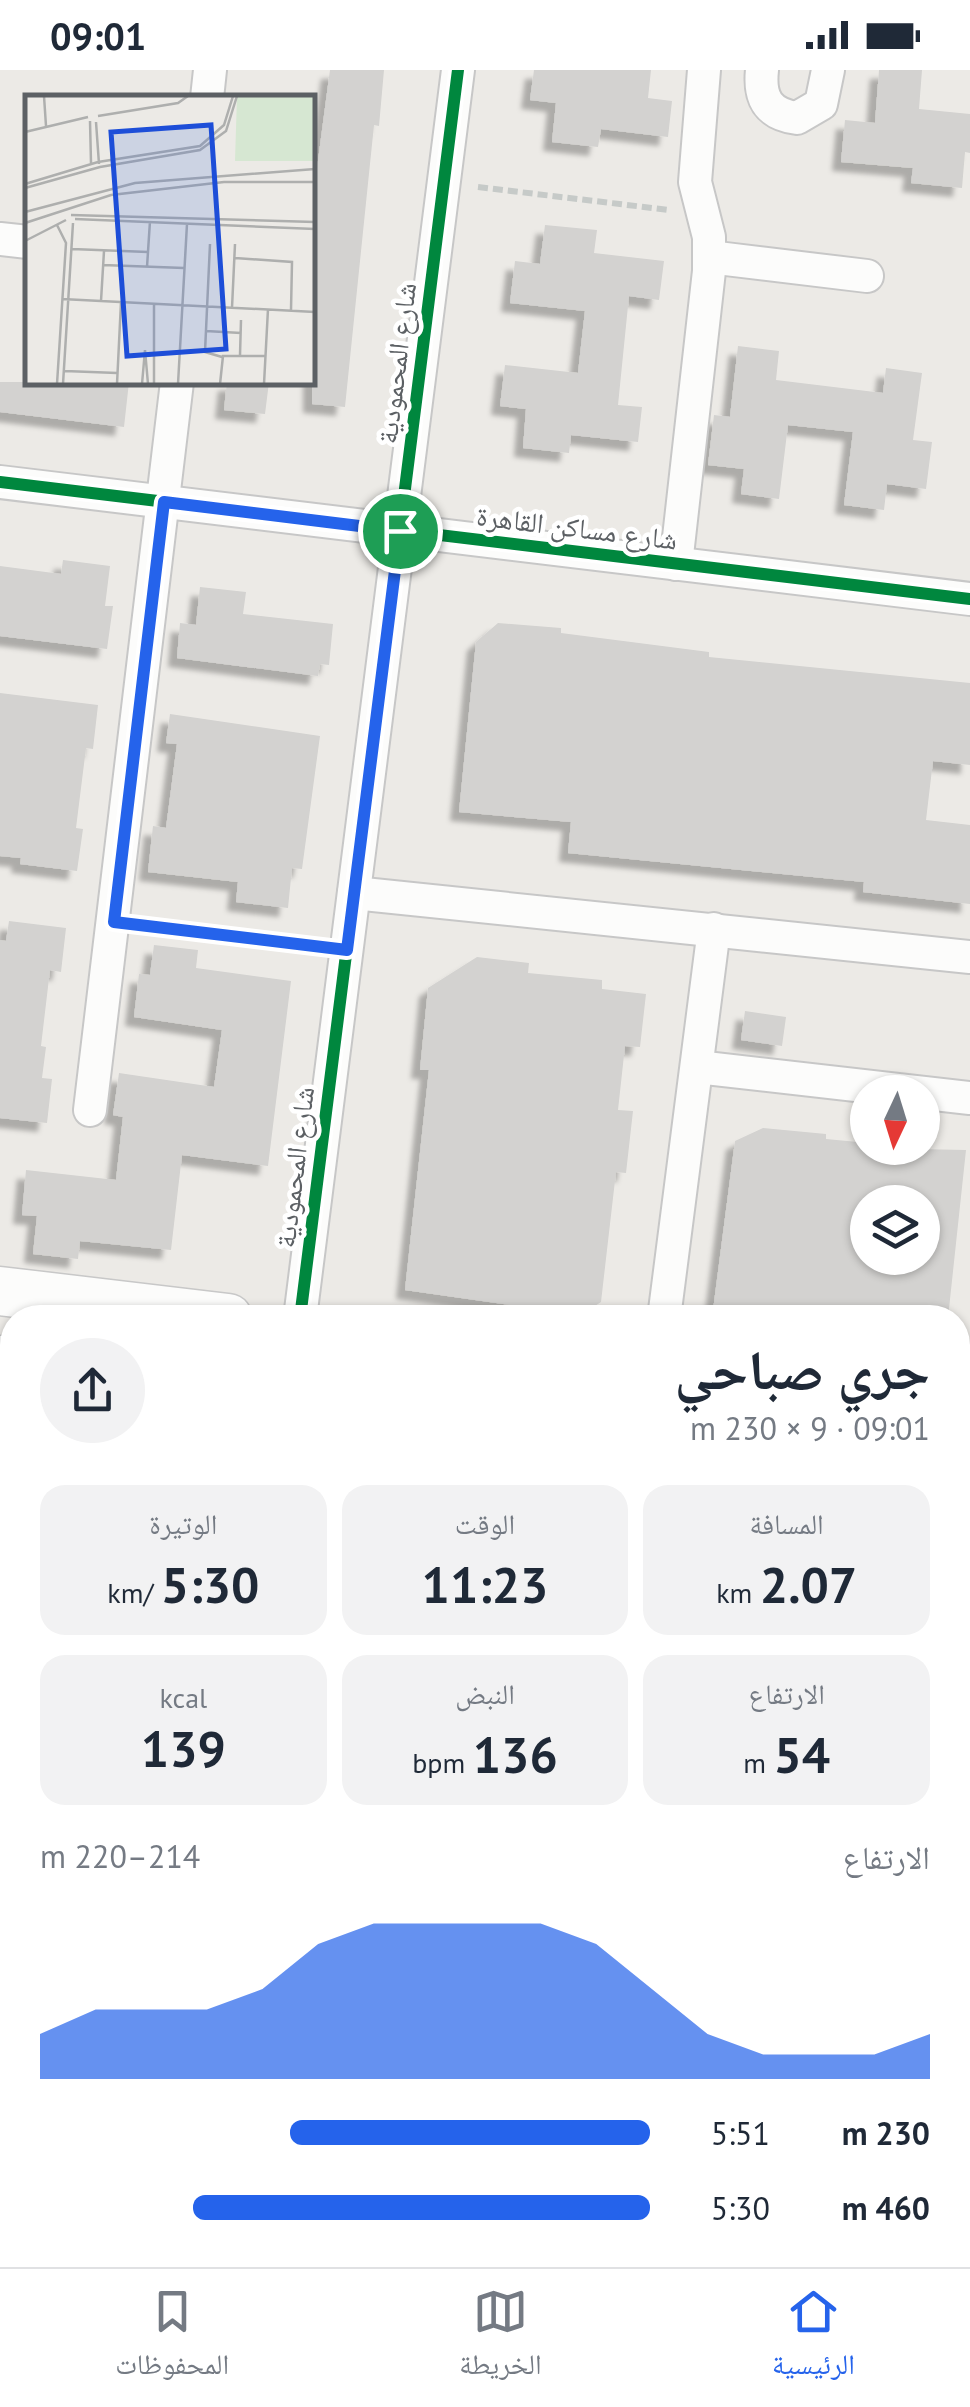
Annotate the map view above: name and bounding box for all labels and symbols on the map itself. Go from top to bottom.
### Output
inset map [25,95,315,385]
street label: شارع المحمودية [368,280,424,446]
pin [358,489,443,574]
street label: شارع مساكن القاهرة [474,496,680,558]
north arrow [850,1075,940,1165]
street label: شارع المحمودية [266,1084,322,1250]

